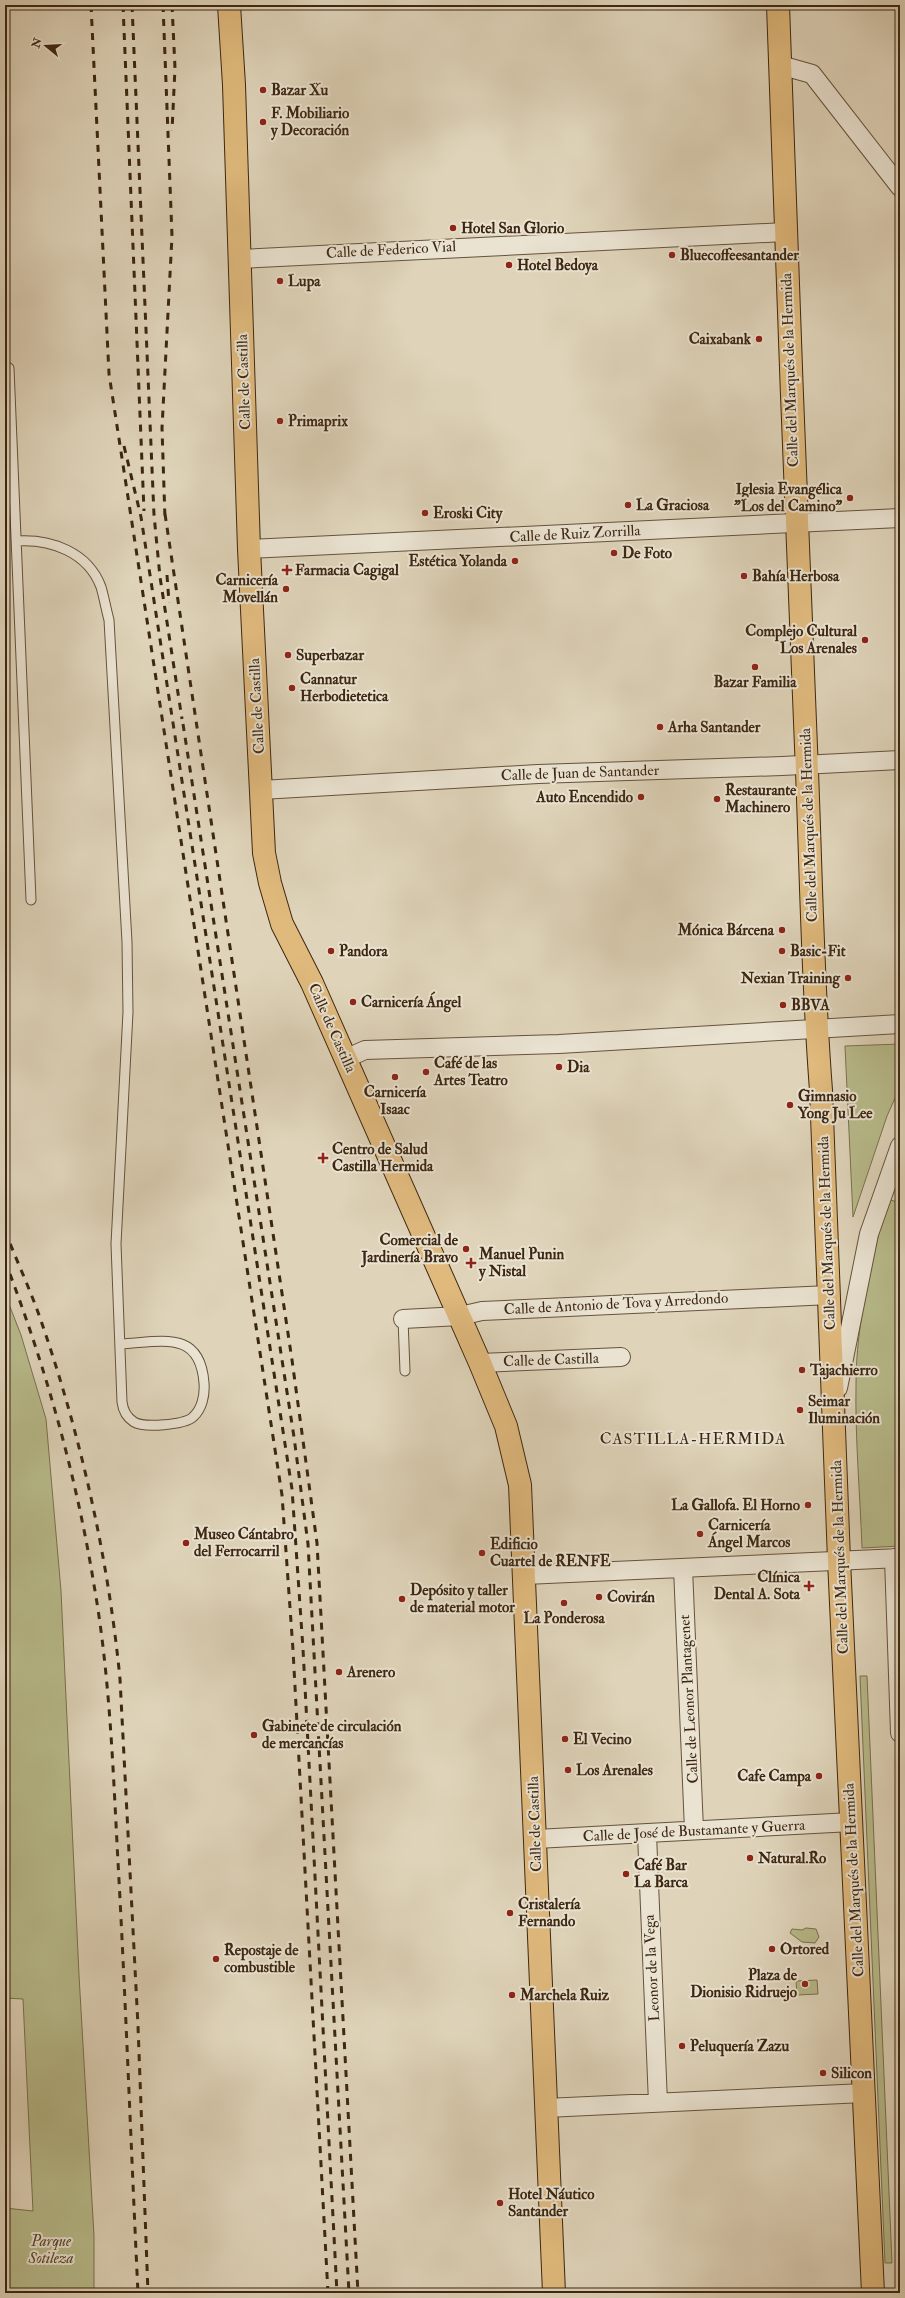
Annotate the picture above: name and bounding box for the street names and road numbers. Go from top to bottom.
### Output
street label: Calle de Federico Vial [325,237,457,263]
street label: Calle del Marqués de la Hermida [777,272,803,467]
street label: Calle de Castilla [233,333,255,430]
street label: Calle de Ruiz Zorrilla [509,521,642,547]
street label: Calle de Castilla [245,657,269,754]
street label: Calle del Marqués de la Hermida [796,727,822,922]
street label: Calle de Juan de Santander [500,761,660,786]
street label: Calle de Castilla [304,980,361,1076]
street label: Calle del Marqués de la Hermida [814,1135,840,1330]
street label: Calle de Antonio de Tova y Arredondo [503,1289,729,1319]
street label: Calle de Castilla [503,1349,600,1371]
street label: Calle del Marqués de la Hermida [827,1459,853,1654]
street label: Calle de Leonor Plantagenet [675,1614,703,1784]
street label: Calle de Castilla [524,1775,546,1872]
street label: Calle del Marqués de la Hermida [839,1782,869,1977]
street label: Calle de José de Bustamante y Guerra [582,1816,807,1847]
street label: Leonor de la Vega [640,1913,664,2022]

